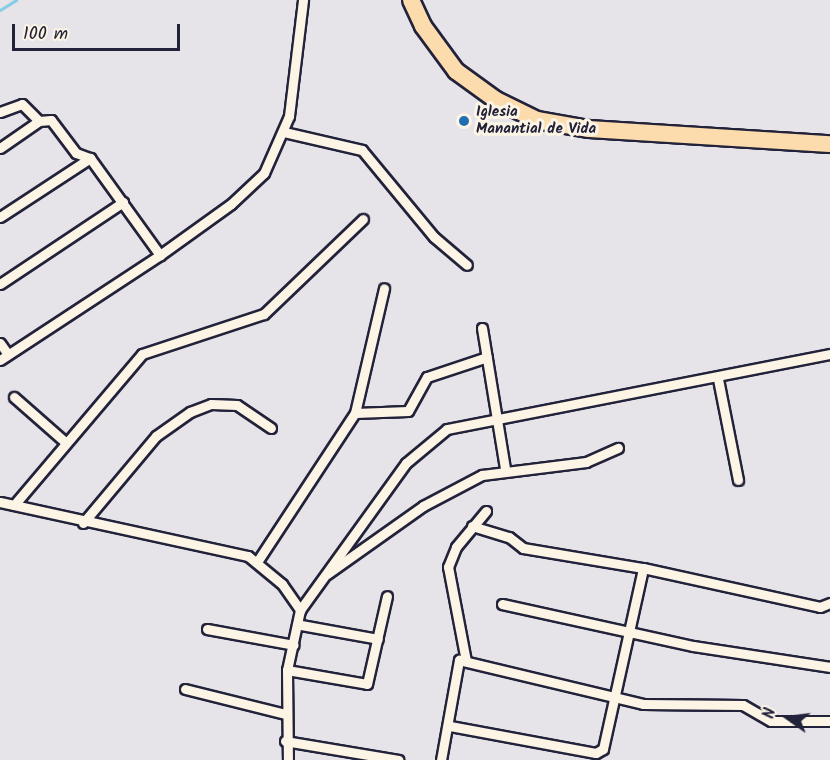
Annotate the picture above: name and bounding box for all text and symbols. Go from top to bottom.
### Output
scale bar [15,12,183,50]
text: 100 m [23,20,68,49]
place label: Iglesia Manantial de Vida [476,103,596,138]
marker: Iglesia Manantial de Vida [457,114,471,128]
north arrow [758,688,818,748]
text: N [757,706,783,721]

